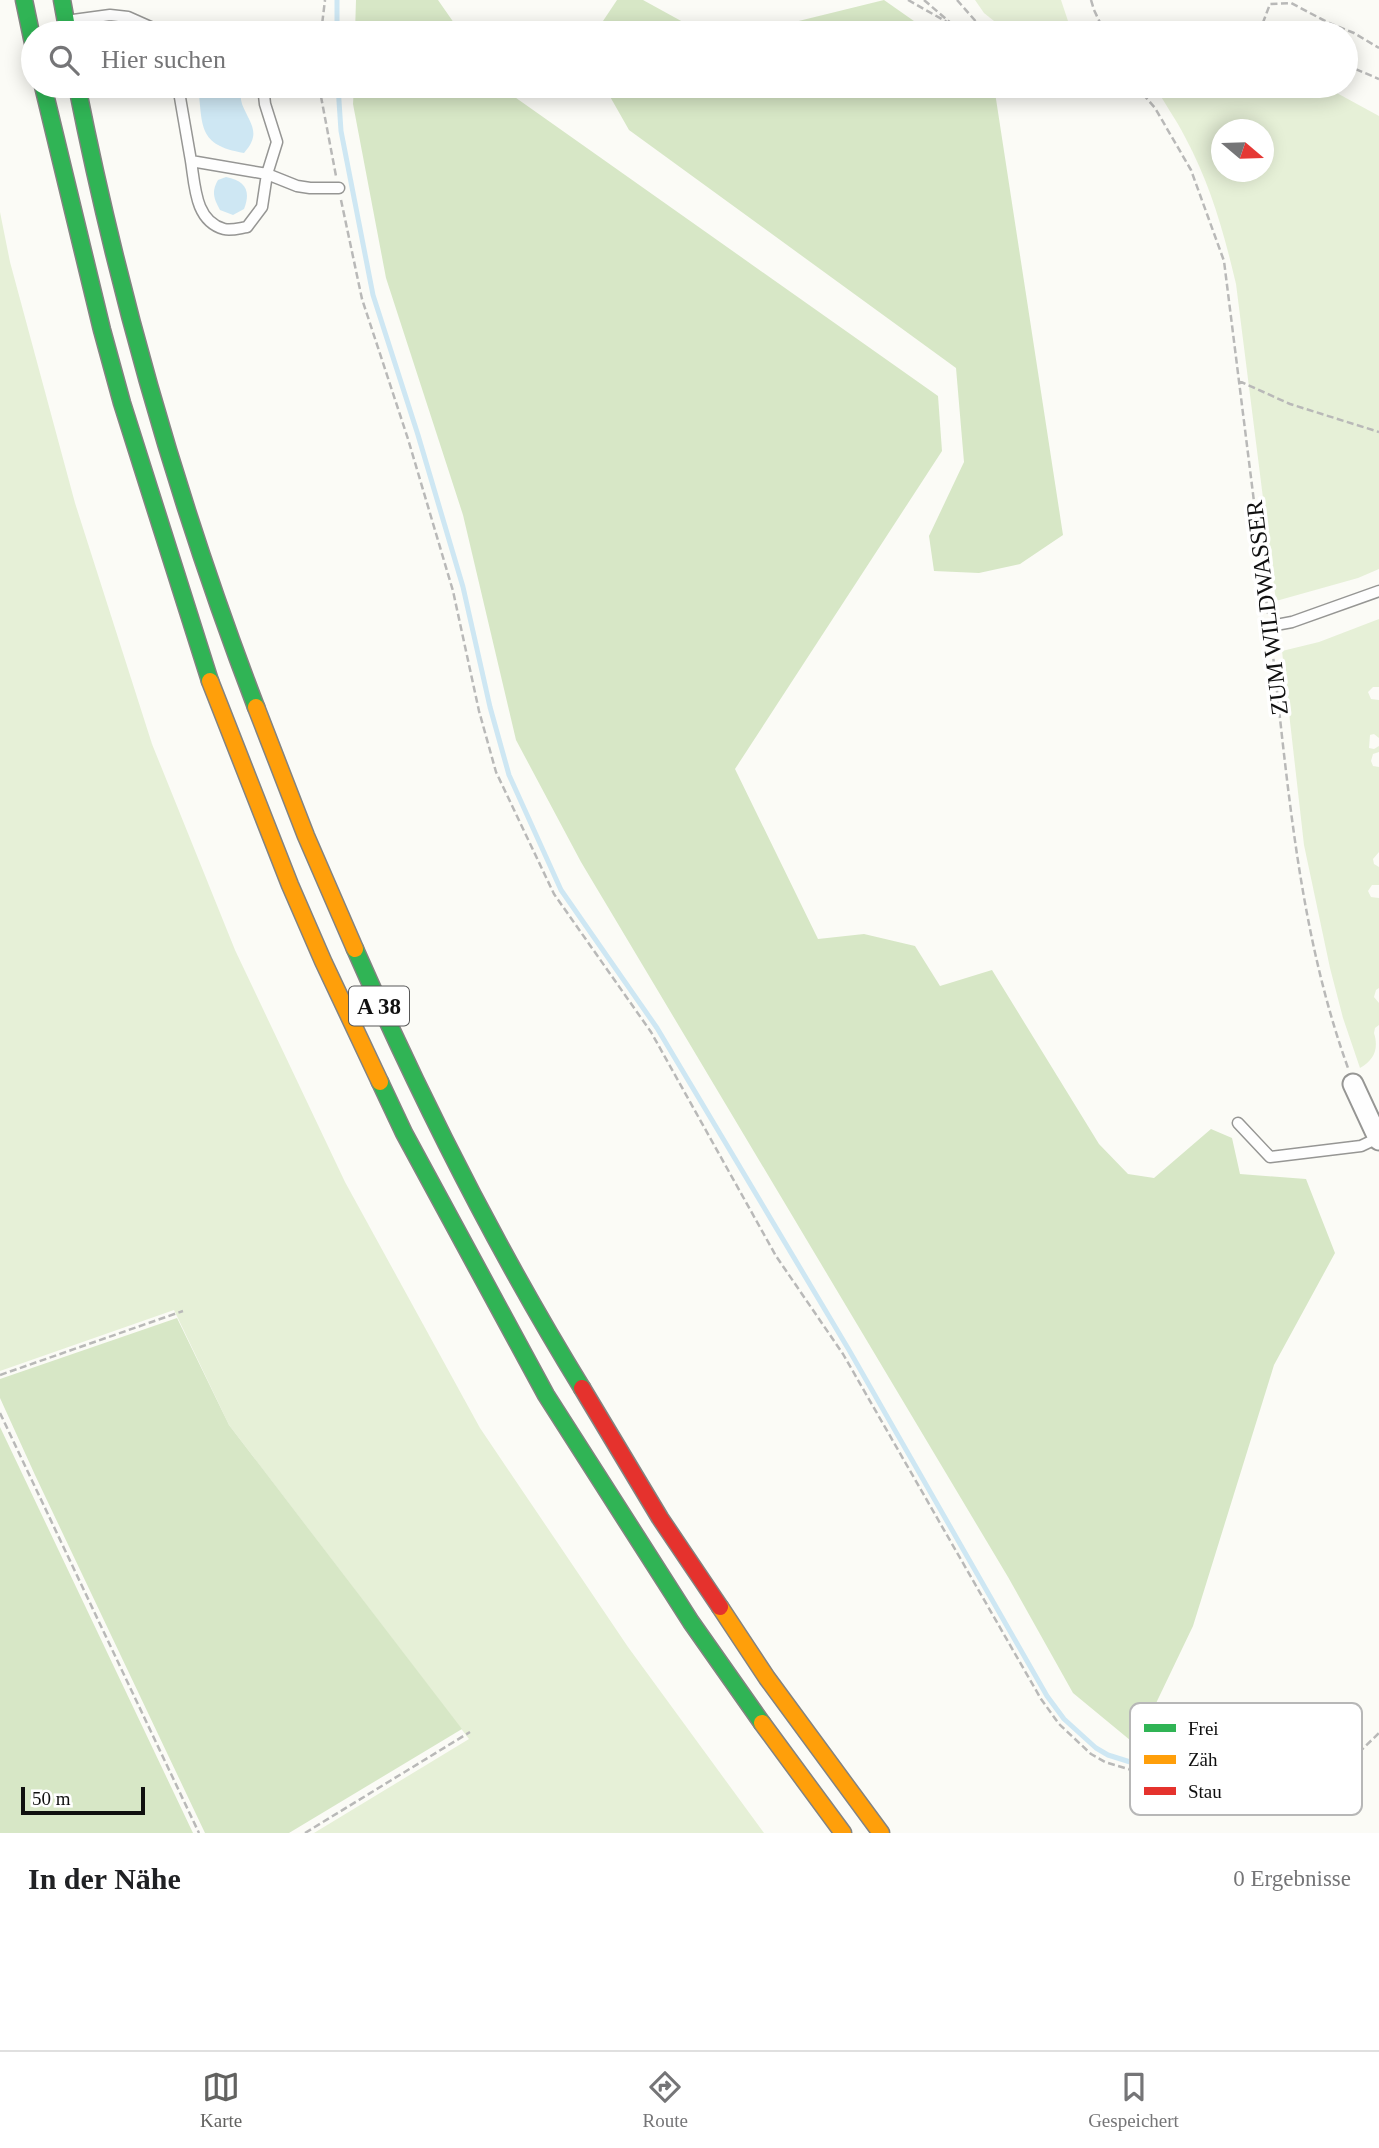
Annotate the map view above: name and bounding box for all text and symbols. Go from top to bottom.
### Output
search box [21,21,1358,98]
icon: search [45,41,83,79]
text: Hier suchen [101,45,226,74]
north arrow [1211,119,1274,182]
street label: ZUM WILDWASSER [1241,499,1293,717]
road number: A 38 [349,987,409,1026]
legend [1130,1703,1362,1815]
text: Frei [1188,1718,1219,1739]
text: Zäh [1188,1749,1218,1770]
text: Stau [1188,1781,1222,1802]
scale bar [21,1784,145,1816]
text: 50 m [32,1788,71,1809]
text: In der Nähe [28,1862,181,1895]
text: 0 Ergebnisse [1233,1866,1351,1891]
tab: Karte [200,2068,242,2132]
tab: Route [643,2068,688,2132]
tab: Gespeichert [1088,2068,1179,2132]

